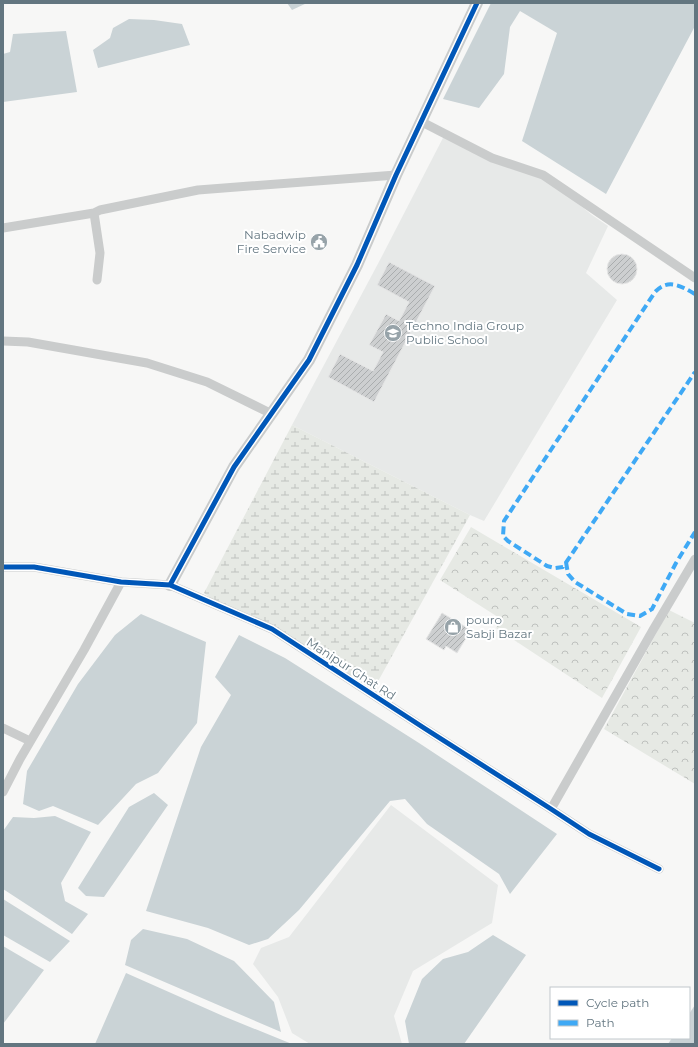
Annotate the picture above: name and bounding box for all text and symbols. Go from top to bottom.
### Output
place label: Nabadwip Fire Service [237,227,306,256]
public building icon: Nabadwip Fire Service [309,232,329,252]
place label: Techno India Group Public School [406,318,524,347]
school or university icon: Techno India Group Public School [383,323,403,343]
place label: pouro Sabji Bazar [466,612,533,641]
shop icon: pouro Sabji Bazar [443,617,463,637]
street label: Manipur Ghat Rd [304,634,399,703]
legend [550,987,690,1039]
text: Cycle path [586,995,649,1010]
text: Path [586,1015,615,1030]

